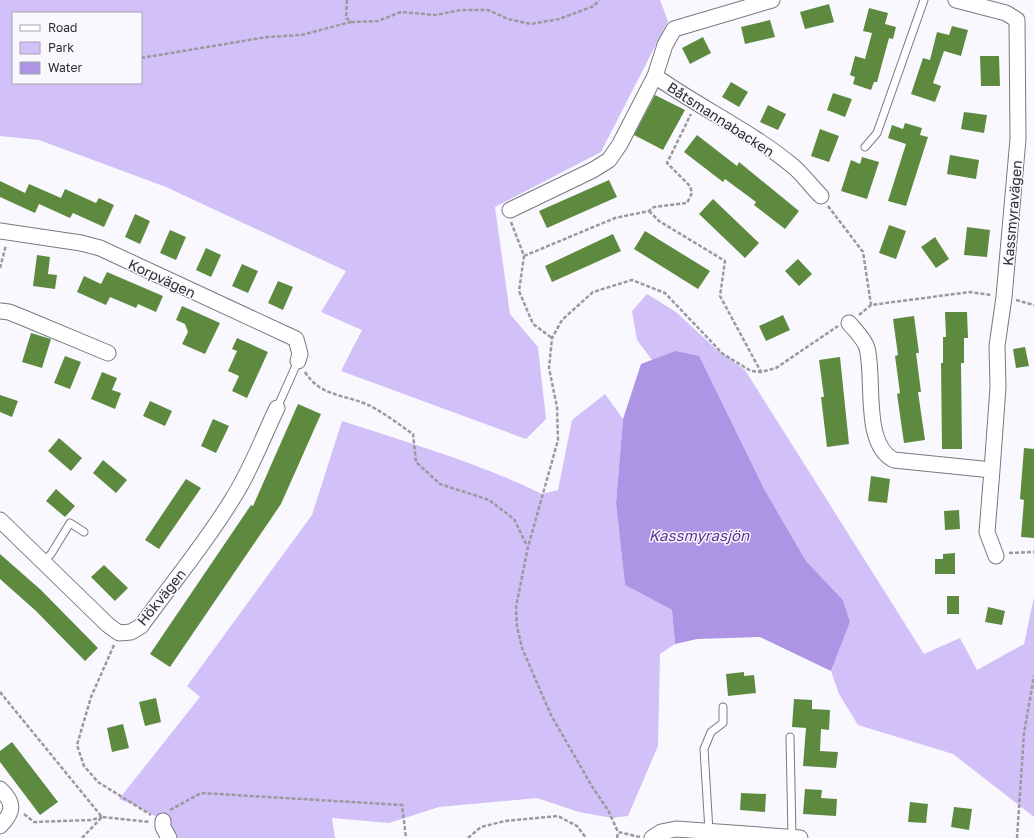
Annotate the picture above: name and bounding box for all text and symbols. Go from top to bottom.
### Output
legend [12,12,142,84]
text: Road [48,20,77,35]
text: Park [48,40,74,55]
text: Water [48,60,82,75]
street label: Båtsmannabacken [664,78,778,160]
street label: Kassmyravägen [999,159,1025,267]
street label: Korpvägen [126,255,198,301]
water label: Kassmyrasjön [649,526,750,545]
street label: Hökvägen [133,565,189,629]

